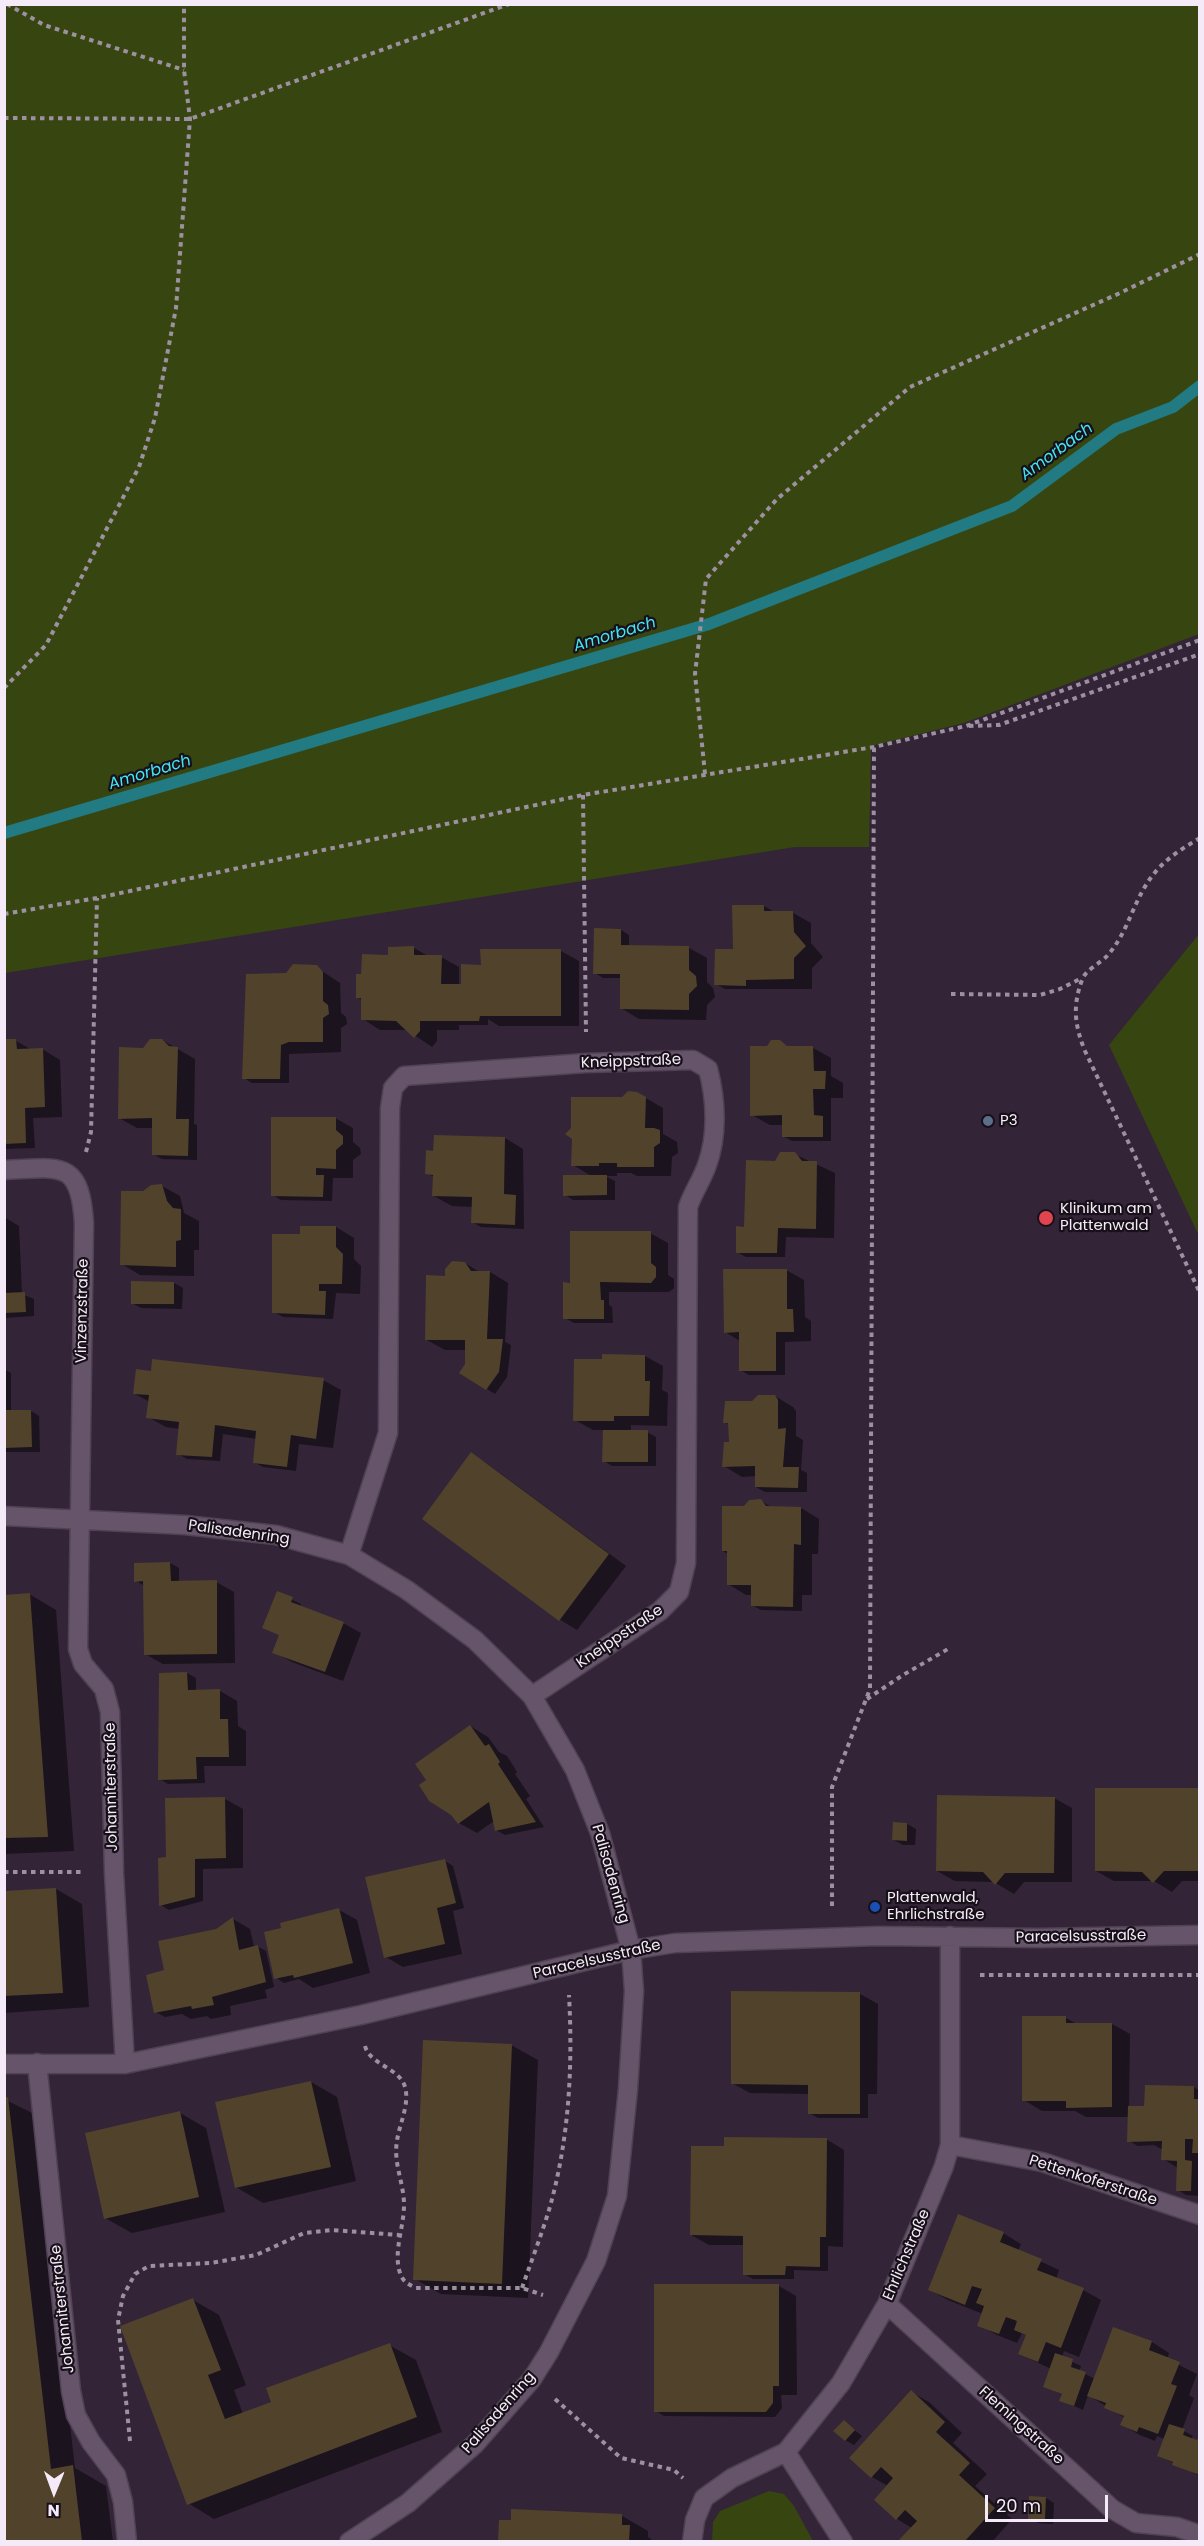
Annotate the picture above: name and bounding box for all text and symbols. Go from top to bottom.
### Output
water label: Amorbach [1017,419,1097,485]
water label: Amorbach [572,613,658,657]
water label: Amorbach [107,751,193,795]
street label: Kneippstraße [581,1051,681,1073]
place label: P3 [1000,1112,1018,1130]
marker: P3 [981,1114,995,1128]
place label: Klinikum am Plattenwald [1060,1200,1152,1235]
marker: Klinikum am Plattenwald [1037,1209,1055,1227]
street label: Vinzenzstraße [73,1259,93,1363]
street label: Palisadenring [187,1517,291,1549]
street label: Kneippstraße [573,1601,667,1673]
street label: Johanniterstraße [102,1722,122,1852]
street label: Palisadenring [587,1822,633,1926]
place label: Plattenwald, Ehrlichstraße [887,1889,985,1924]
marker: Plattenwald, Ehrlichstraße [868,1900,882,1914]
street label: Paracelsusstraße [1016,1927,1146,1947]
street label: Paracelsusstraße [531,1937,663,1983]
street label: Pettenkoferstraße [1027,2152,1159,2210]
street label: Ehrlichstraße [880,2207,934,2303]
street label: Johanniterstraße [47,2244,79,2374]
street label: Palisadenring [459,2369,539,2457]
street label: Flemingstraße [975,2383,1067,2469]
north arrow [24,2462,84,2522]
scale bar [988,2483,1111,2521]
text: 20 m [996,2493,1041,2518]
text: N [47,2499,60,2522]

